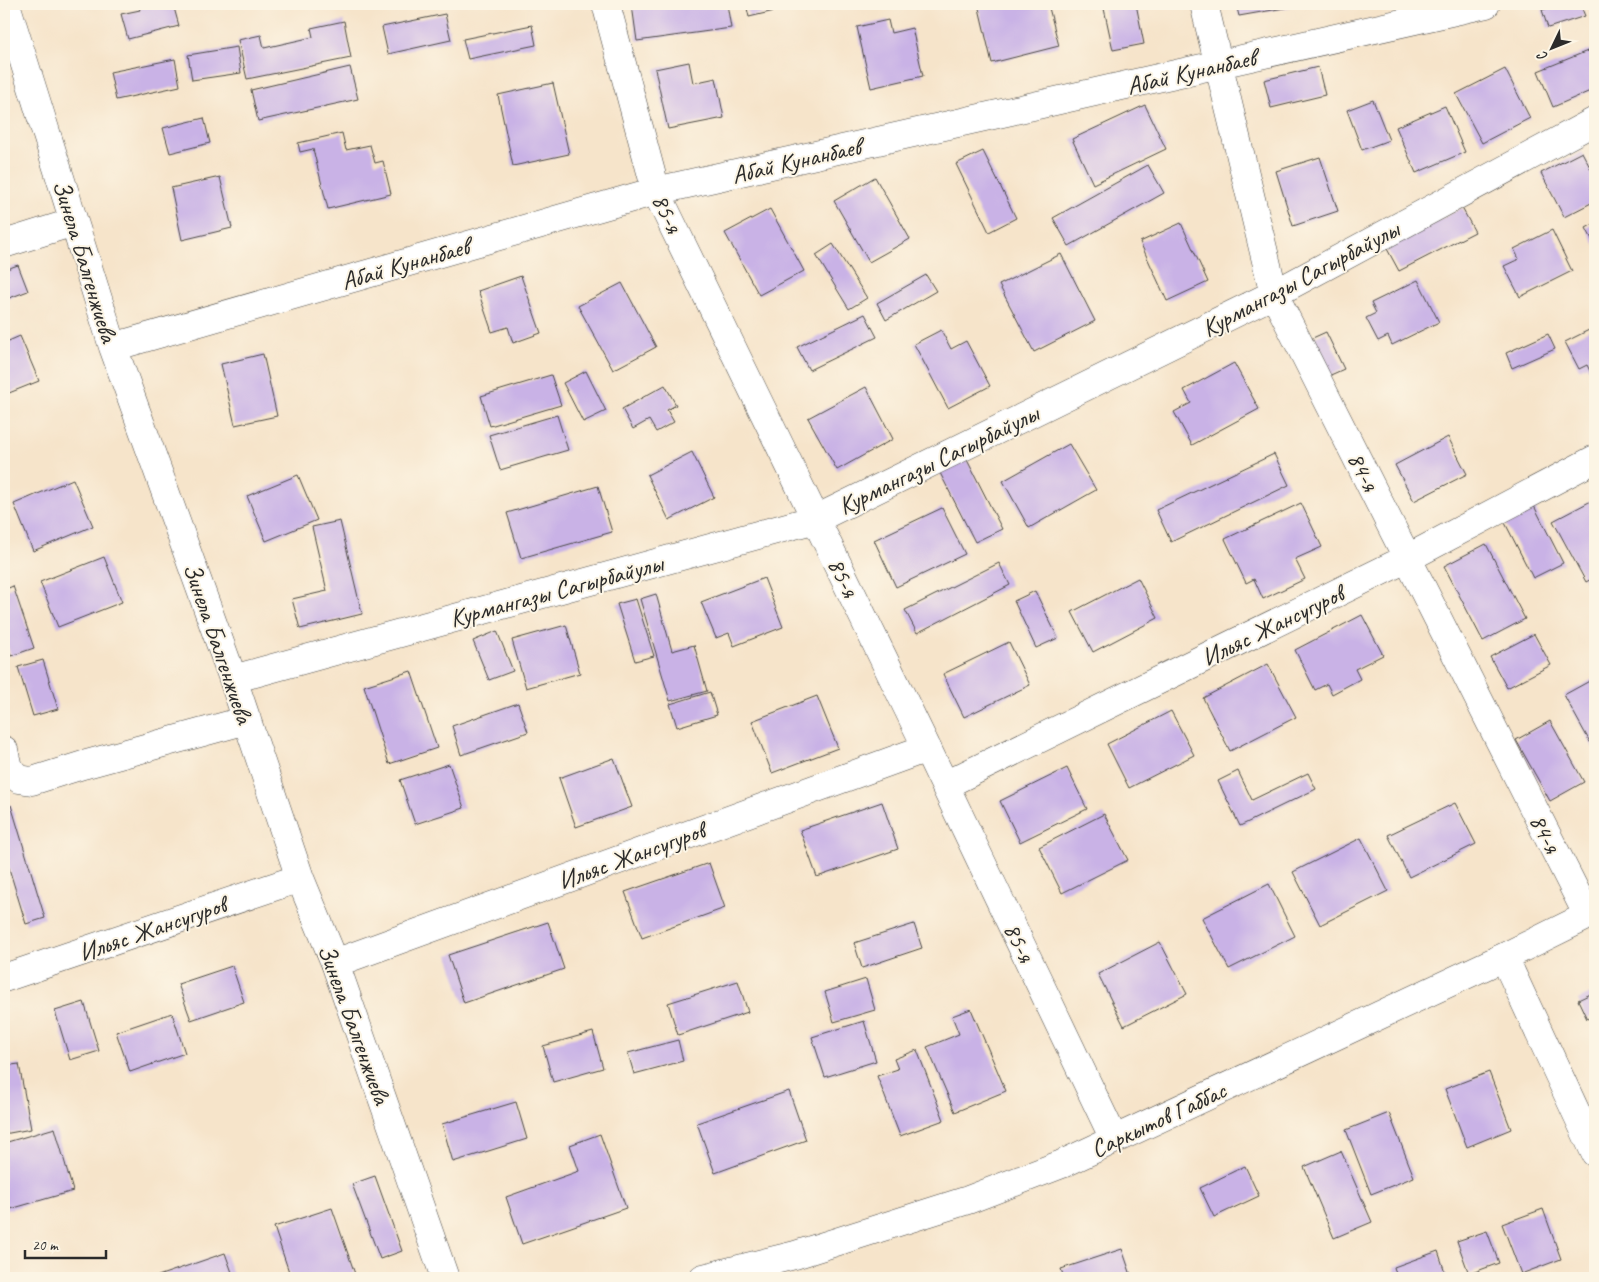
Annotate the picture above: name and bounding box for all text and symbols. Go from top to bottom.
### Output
north arrow [1526,22,1576,72]
street label: Абай Кунанбаев [1124,40,1265,102]
text: С [1533,47,1551,65]
street label: Абай Кунанбаев [729,129,870,191]
street label: Зинела Балгенжиева [45,176,125,348]
street label: 85-я [644,189,690,239]
street label: Курмангазы Сагырбайулы [1196,212,1406,344]
street label: Абай Кунанбаев [338,229,479,297]
street label: Курмангазы Сагырбайулы [833,397,1046,522]
street label: 84-я [1340,446,1387,497]
street label: Курмангазы Сагырбайулы [446,547,668,635]
street label: 85-я [820,553,867,603]
street label: Зинела Балгенжиева [176,559,261,730]
street label: Ильяс Жансугуров [1196,576,1353,674]
street label: 84-я [1522,808,1569,859]
street label: Ильяс Жансугуров [554,813,714,897]
street label: Ильяс Жансугуров [74,887,235,969]
street label: 85-я [996,918,1043,968]
street label: Зинела Балгенжиева [310,940,398,1111]
street label: Саркытов Габбас [1086,1074,1232,1165]
scale bar [25,1227,106,1259]
text: 20 m [32,1236,59,1255]

